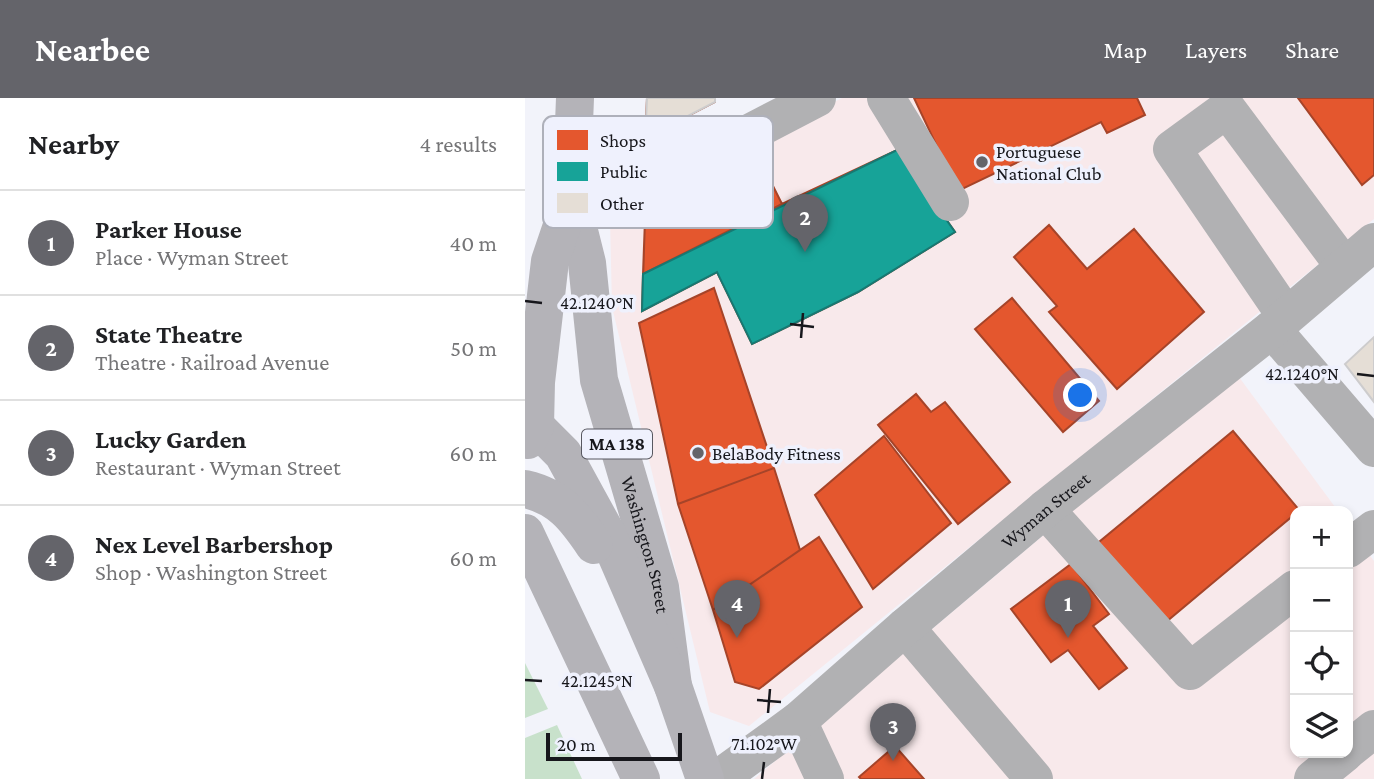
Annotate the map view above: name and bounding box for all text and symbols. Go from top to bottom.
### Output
text: Nearbee [35,31,150,68]
text: Map [1103,36,1147,63]
text: Layers [1185,36,1247,63]
text: Share [1285,36,1339,63]
legend [543,116,773,228]
text: Nearby [28,127,119,160]
text: Shops [600,130,646,151]
text: 4 results [419,131,497,157]
place label: Portuguese National Club [996,141,1102,184]
marker: Portuguese National Club [974,154,990,170]
text: Public [600,161,647,182]
text: Other [600,193,645,214]
pin: 2 [782,194,828,252]
text: Parker House [95,215,242,244]
text: 1 [47,230,55,256]
text: 40 m [449,230,497,256]
text: Place · Wyman Street [95,244,288,270]
text: 42.1240°N [560,293,634,313]
text: State Theatre [95,320,243,349]
text: 2 [45,335,57,361]
text: 50 m [450,335,497,361]
text: Theatre · Railroad Avenue [95,349,329,375]
text: 42.1240°N [1265,364,1339,384]
your location [1063,378,1097,412]
text: Lucky Garden [95,425,246,454]
road number: MA 138 [582,430,652,458]
text: 3 [45,440,57,466]
text: 60 m [450,440,497,466]
place label: BelaBody Fitness [712,443,841,464]
marker: BelaBody Fitness [690,445,706,461]
text: Restaurant · Wyman Street [95,454,341,480]
street label: Wyman Street [997,467,1094,552]
street label: Washington Street [617,474,674,615]
map controls [1290,506,1353,758]
button: + [1290,506,1353,569]
text: Nex Level Barbershop [95,530,333,559]
text: 4 [45,545,57,571]
text: 60 m [450,545,497,571]
text: Shop · Washington Street [95,559,327,585]
button: − [1290,569,1353,632]
pin: 4 [714,580,760,638]
pin: 1 [1045,580,1091,638]
button: locate [1290,632,1353,695]
text: 42.1245°N [561,671,633,691]
button: layers [1290,695,1353,758]
pin: 3 [870,703,916,761]
scale bar [546,730,683,762]
text: 20 m [557,734,596,755]
text: 71.102°W [731,734,797,754]

